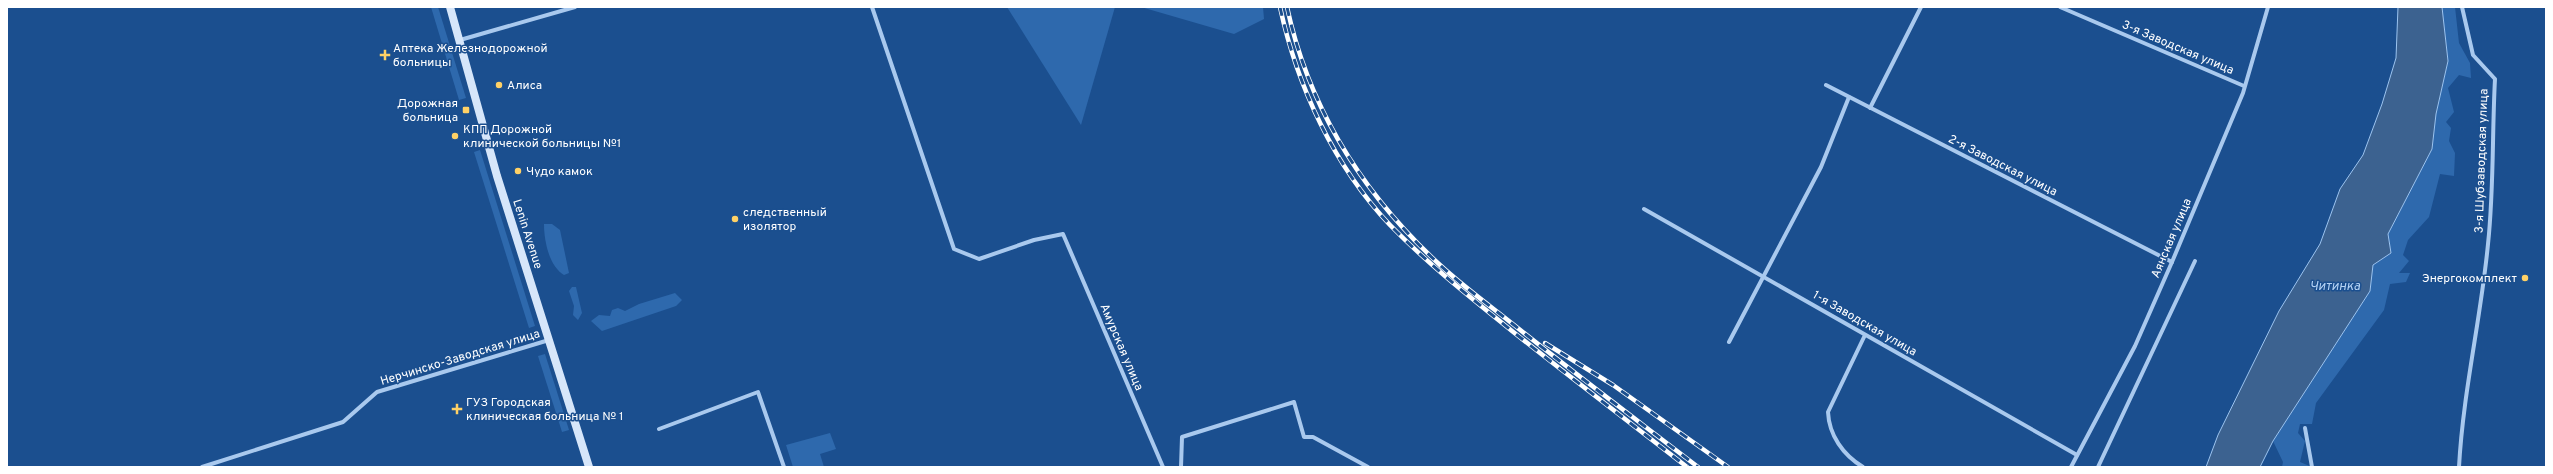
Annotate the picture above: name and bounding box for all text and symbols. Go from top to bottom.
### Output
street label: 3-я Заводская улица [2119,17,2236,79]
place label: Аптека Железнодорожной больницы [393,41,547,71]
marker: Аптека Железнодорожной больницы [380,50,390,60]
place label: Алиса [507,78,542,94]
marker: Алиса [494,80,504,90]
street label: 3-я Шубзаводская улица [2471,88,2493,234]
place label: Дорожная больница [397,96,458,126]
marker: Дорожная больница [461,105,471,115]
place label: КПП Дорожной клинической больницы №1 [463,122,621,152]
marker: КПП Дорожной клинической больницы №1 [450,131,460,141]
street label: 2-я Заводская улица [1945,131,2060,200]
place label: Чудо камок [526,164,593,180]
marker: Чудо камок [513,166,523,176]
street label: Аянская улица [2148,196,2196,281]
street label: Lenin Avenue [508,197,546,271]
place label: следственный изолятор [743,205,827,235]
marker: следственный изолятор [730,214,740,224]
place label: Энергокомплект [2422,271,2518,287]
marker: Энергокомплект [2520,273,2530,283]
water label: Читинка [2310,279,2361,295]
street label: 1-я Заводская улица [1809,287,1920,360]
street label: Амурская улица [1096,301,1147,393]
street label: Нерчинско-Заводская улица [379,326,542,390]
place label: ГУЗ Городская клиническая больница № 1 [466,395,623,425]
marker: ГУЗ Городская клиническая больница № 1 [451,403,463,415]

